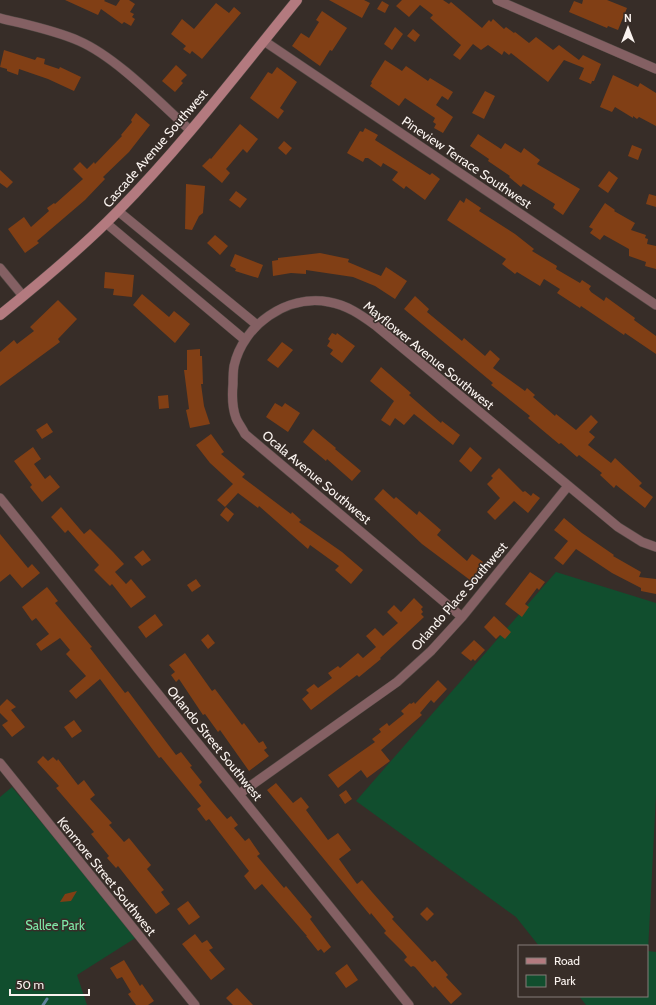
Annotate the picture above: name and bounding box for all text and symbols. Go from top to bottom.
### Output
north arrow [608,8,648,48]
text: N [624,11,632,25]
street label: Cascade Avenue Southwest [99,85,211,210]
street label: Pineview Terrace Southwest [399,113,535,212]
street label: Mayflower Avenue Southwest [361,297,498,413]
street label: Ocala Avenue Southwest [259,427,375,528]
street label: Orlando Place Southwest [407,538,511,654]
street label: Orlando Street Southwest [164,682,267,804]
street label: Kenmore Street Southwest [54,813,160,939]
park label: Sallee Park [25,917,85,933]
legend [518,945,648,997]
text: Road [554,953,580,968]
scale bar [10,971,89,997]
text: Park [554,973,576,988]
text: 50 m [16,977,44,992]

